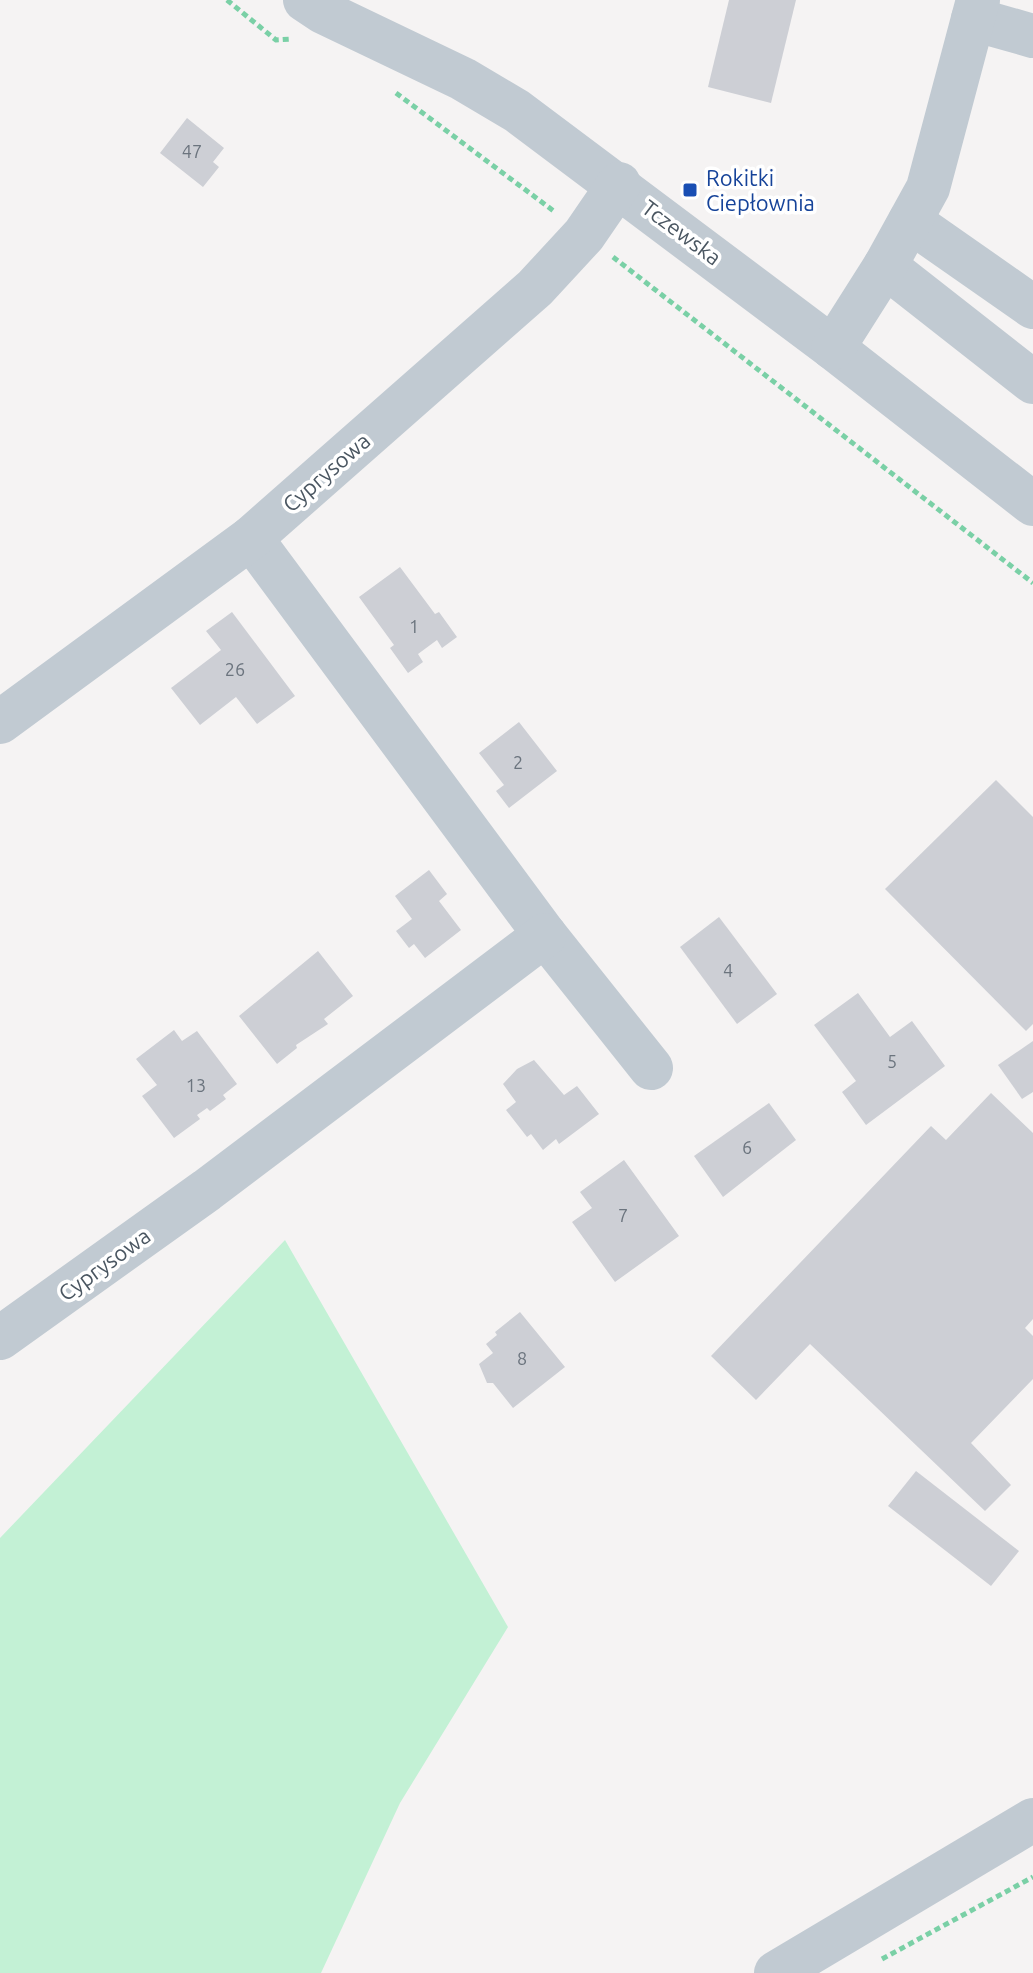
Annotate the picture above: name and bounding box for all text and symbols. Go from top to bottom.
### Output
house number: 47 [182,141,202,161]
place label: Rokitki Ciepłownia [706,165,815,215]
marker: Rokitki Ciepłownia [681,181,699,199]
street label: Tczewska [638,194,726,270]
street label: Cyprysowa [277,427,375,517]
house number: 1 [409,616,419,636]
house number: 26 [225,659,245,679]
house number: 2 [513,752,523,772]
house number: 4 [723,960,733,980]
house number: 5 [887,1051,897,1071]
house number: 13 [186,1075,206,1095]
house number: 6 [742,1137,752,1157]
house number: 7 [618,1205,628,1225]
street label: Cyprysowa [53,1222,155,1306]
house number: 8 [517,1348,527,1368]

